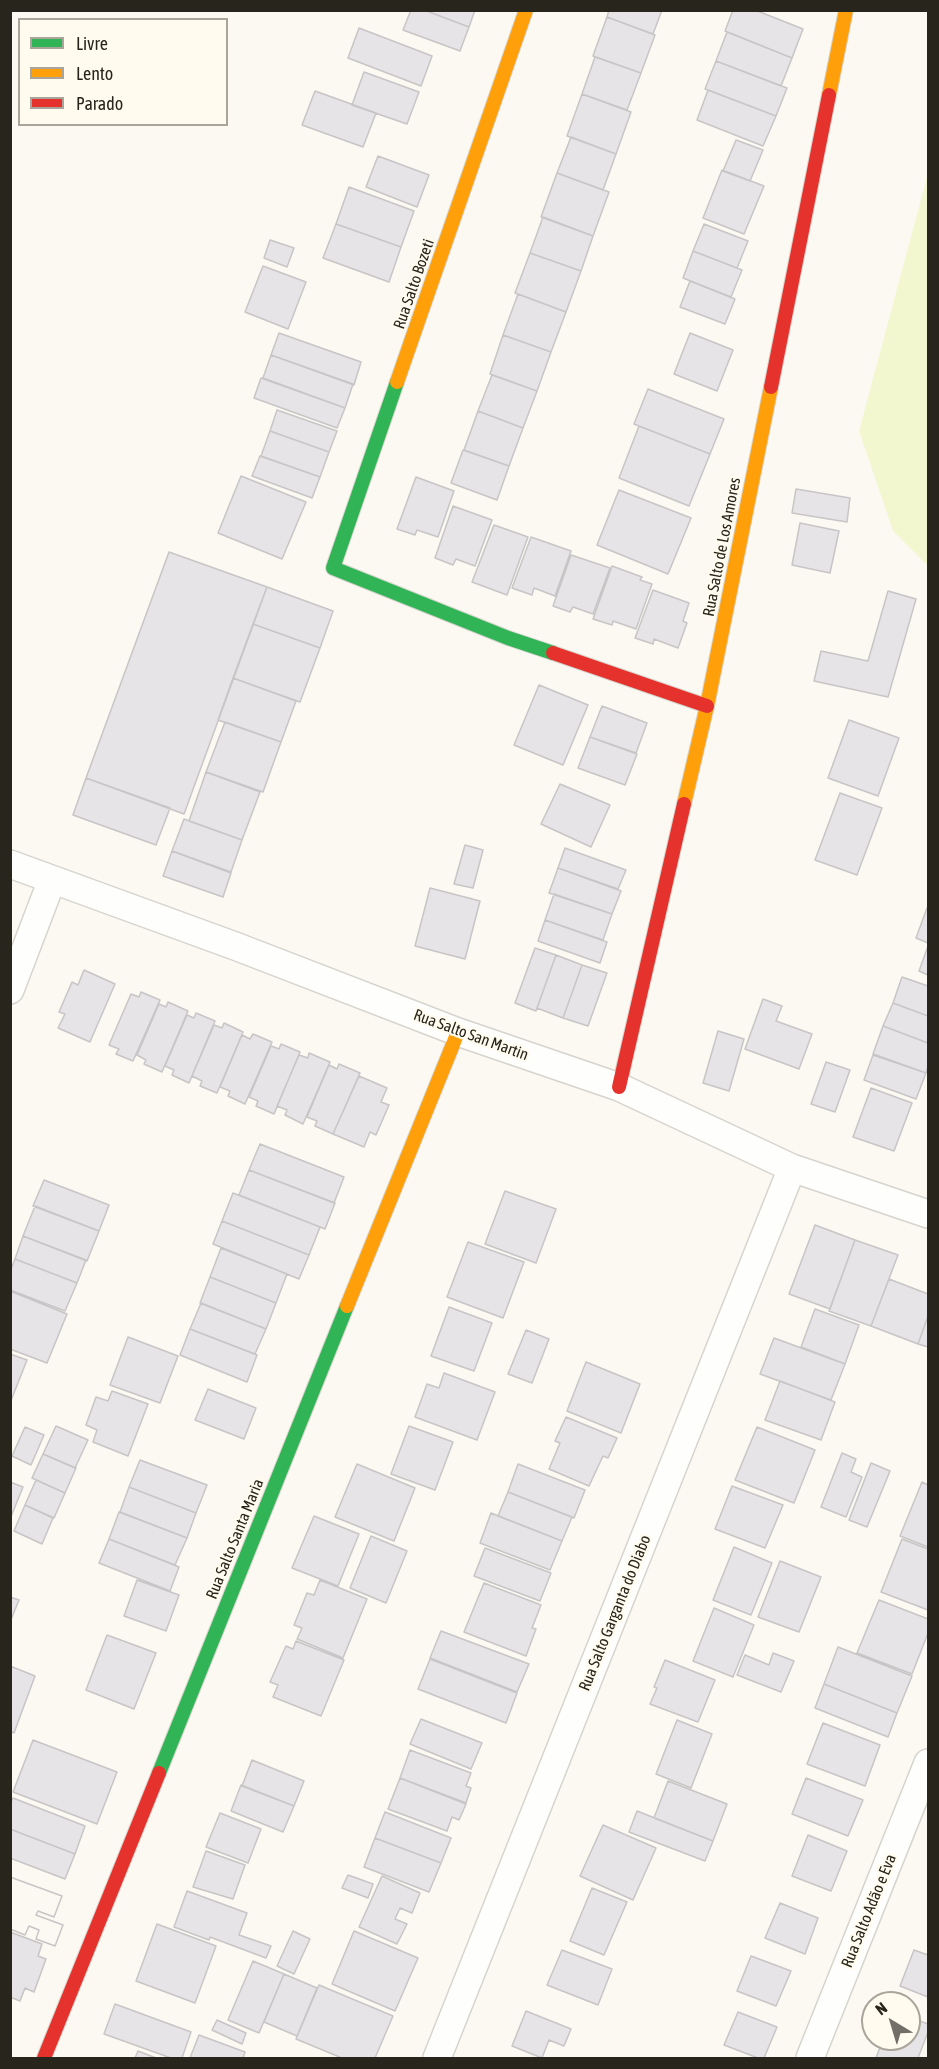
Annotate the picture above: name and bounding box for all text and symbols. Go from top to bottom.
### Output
legend [18,18,228,126]
text: Livre [76,33,108,54]
text: Lento [76,63,113,84]
text: Parado [76,93,123,114]
street label: Rua Salto Bozeti [390,236,438,332]
street label: Rua Salto de Los Amores [699,476,745,618]
street label: Rua Salto San Martin [411,1005,531,1065]
street label: Rua Salto Santa Maria [202,1476,268,1602]
street label: Rua Salto Garganta do Diabo [575,1532,655,1694]
street label: Rua Salto Adão e Eva [838,1851,900,1971]
north arrow [861,1991,921,2051]
text: N [872,1998,890,2018]

